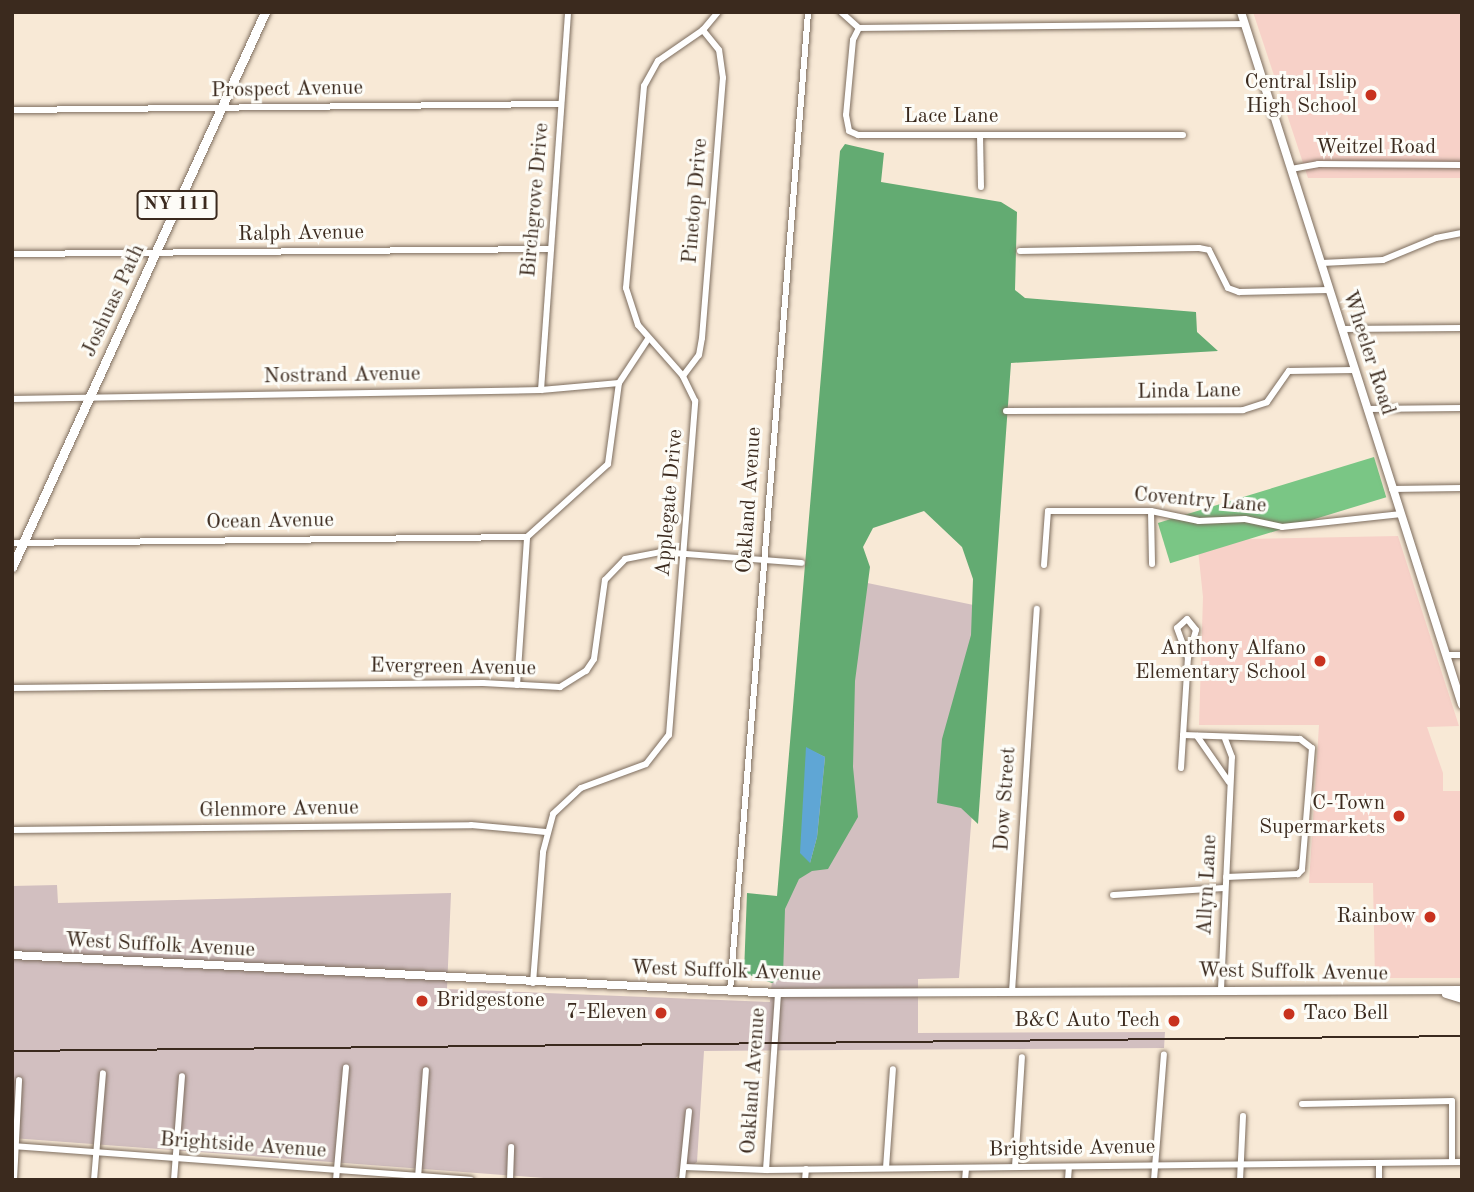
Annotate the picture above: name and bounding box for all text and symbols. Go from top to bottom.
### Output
place label: Central Islip High School [1244,70,1357,120]
street label: Prospect Avenue [211,76,363,104]
marker: Central Islip High School [1363,87,1379,103]
street label: Lace Lane [904,104,998,130]
street label: Birchgrove Drive [517,122,555,278]
street label: Weitzel Road [1316,135,1436,161]
street label: Pinetop Drive [678,137,714,265]
road number: NY 111 [135,190,219,220]
street label: Ralph Avenue [238,220,364,248]
street label: Joshuas Path [77,241,151,361]
street label: Wheeler Road [1336,287,1400,419]
street label: Nostrand Avenue [263,362,421,390]
street label: Linda Lane [1137,378,1241,406]
street label: Oakland Avenue [732,426,768,574]
street label: Applegate Drive [651,428,689,578]
street label: Coventry Lane [1133,483,1267,519]
street label: Ocean Avenue [206,508,334,536]
place label: Anthony Alfano Elementary School [1135,636,1306,686]
marker: Anthony Alfano Elementary School [1312,653,1328,669]
street label: Evergreen Avenue [370,654,536,682]
street label: Dow Street [990,746,1022,852]
place label: C‑Town Supermarkets [1259,791,1385,841]
street label: Glenmore Avenue [199,796,359,824]
marker: C‑Town Supermarkets [1391,808,1407,824]
street label: Allyn Lane [1193,834,1223,936]
place label: Rainbow [1336,904,1416,930]
marker: Rainbow [1422,909,1438,925]
street label: West Suffolk Avenue [64,928,256,964]
street label: West Suffolk Avenue [631,956,821,988]
street label: West Suffolk Avenue [1198,959,1388,987]
place label: Bridgestone [436,988,545,1014]
marker: Bridgestone [414,993,430,1009]
place label: 7-Eleven [566,1000,647,1026]
place label: Taco Bell [1303,1001,1388,1027]
marker: 7-Eleven [653,1005,669,1021]
marker: Taco Bell [1281,1006,1297,1022]
street label: Oakland Avenue [736,1007,772,1155]
place label: B&C Auto Tech [1014,1008,1160,1034]
marker: B&C Auto Tech [1166,1013,1182,1029]
street label: Brightside Avenue [159,1128,327,1164]
street label: Brightside Avenue [988,1135,1156,1163]

